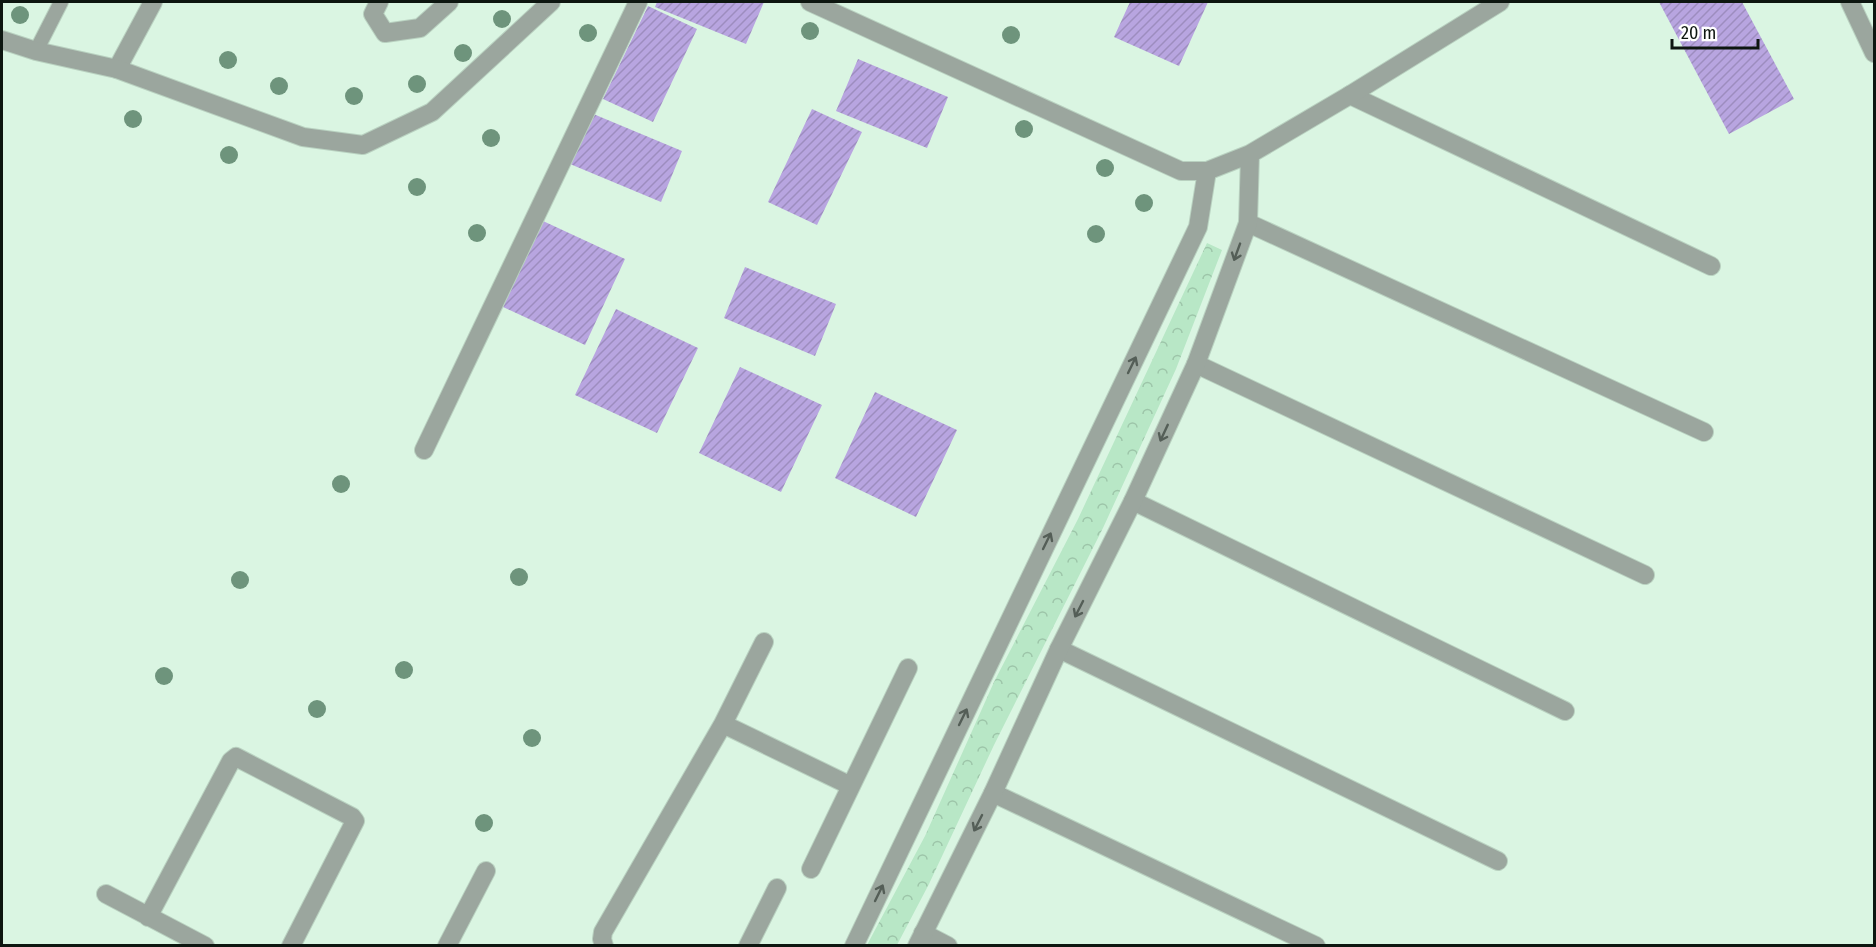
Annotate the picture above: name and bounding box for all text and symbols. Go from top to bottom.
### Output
scale bar [1672,12,1758,50]
text: 20 m [1681,22,1716,44]
one-way arrow [1230,243,1241,261]
one-way arrow [1126,356,1138,374]
one-way arrow [1158,424,1169,442]
one-way arrow [1042,532,1054,550]
one-way arrow [1073,599,1085,617]
one-way arrow [958,708,970,726]
one-way arrow [972,814,984,831]
one-way arrow [874,884,886,902]

